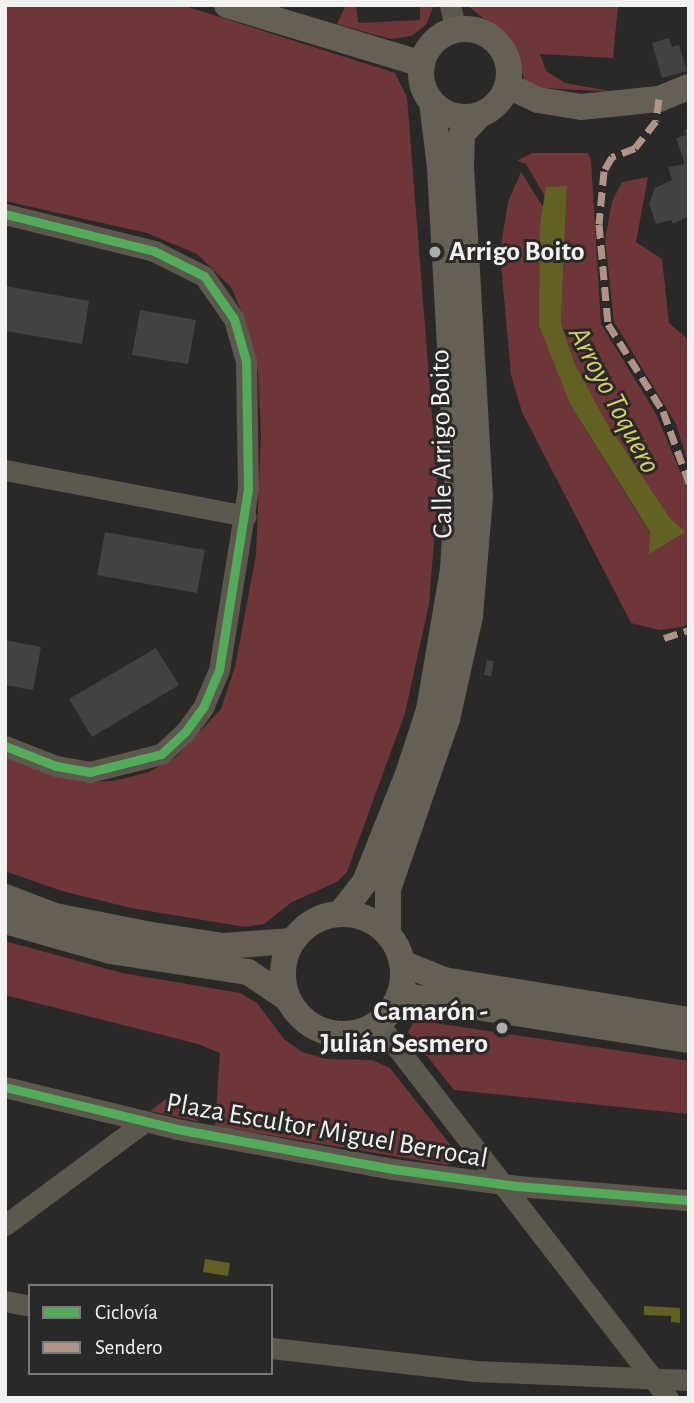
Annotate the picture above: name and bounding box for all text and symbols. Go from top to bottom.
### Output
place label: Arrigo Boito [449,235,585,269]
marker: Arrigo Boito [427,244,443,260]
water label: Arroyo Toquero [560,320,668,480]
street label: Calle Arrigo Boito [424,349,460,539]
place label: Camarón - Julián Sesmero [320,995,488,1061]
marker: Camarón - Julián Sesmero [494,1020,510,1036]
street label: Plaza Escultor Miguel Berrocal [164,1086,490,1176]
legend [28,1284,273,1375]
text: Ciclovía [95,1302,158,1323]
text: Sendero [95,1337,163,1358]

